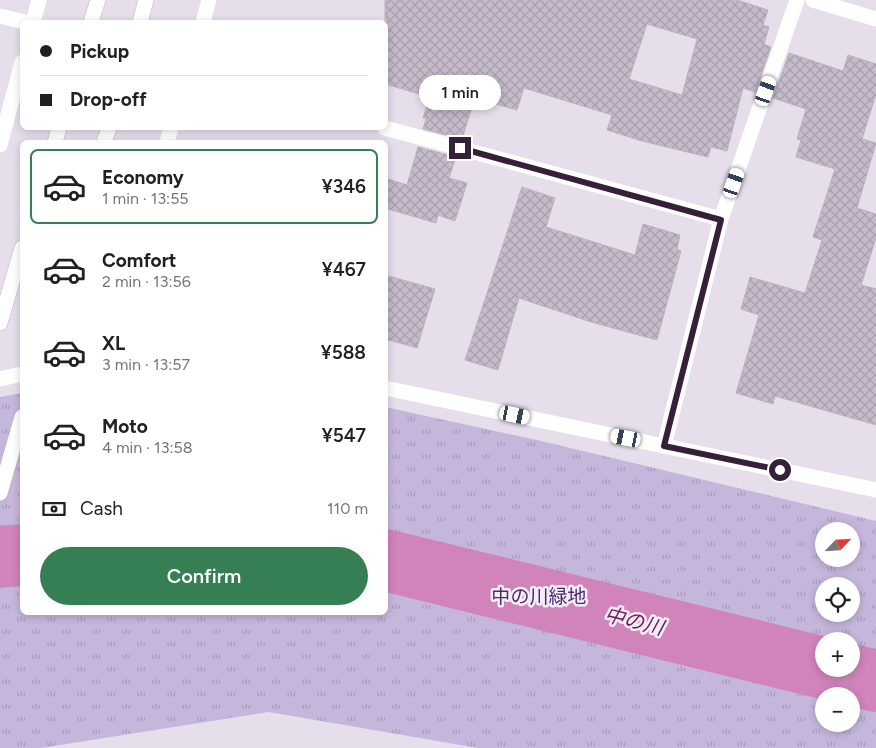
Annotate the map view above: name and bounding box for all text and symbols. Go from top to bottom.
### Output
text: Pickup [70,40,129,63]
car [754,74,777,108]
callout: 1 min [419,76,501,110]
text: 1 min [441,83,479,102]
text: Drop-off [70,88,147,111]
route end [449,137,471,159]
icon: car [42,164,87,209]
text: Economy [102,166,184,189]
car [722,166,745,200]
text: ¥346 [322,175,366,198]
text: 1 min · 13:55 [102,189,189,208]
icon: car [42,247,87,292]
text: Comfort [102,249,177,272]
text: ¥467 [322,258,366,281]
text: 2 min · 13:56 [102,272,191,291]
icon: car [42,330,87,375]
text: XL [102,332,125,355]
text: ¥588 [321,341,366,364]
text: 3 min · 13:57 [102,355,190,374]
car [498,405,531,425]
icon: car [42,413,87,458]
text: Moto [102,415,148,438]
text: ¥547 [322,424,366,447]
car [609,428,642,448]
text: 4 min · 13:58 [102,438,193,457]
route start [769,459,791,481]
icon: cash [40,495,68,523]
text: Cash [80,497,123,520]
text: 110 m [327,499,368,518]
north arrow [815,522,860,568]
map controls [815,522,860,732]
button: Confirm [40,547,368,605]
button: locate [815,577,860,622]
park label: 中の川緑地 [491,585,587,608]
water label: 中の川 [602,602,668,640]
button: + [815,632,860,677]
button: − [815,687,860,732]

